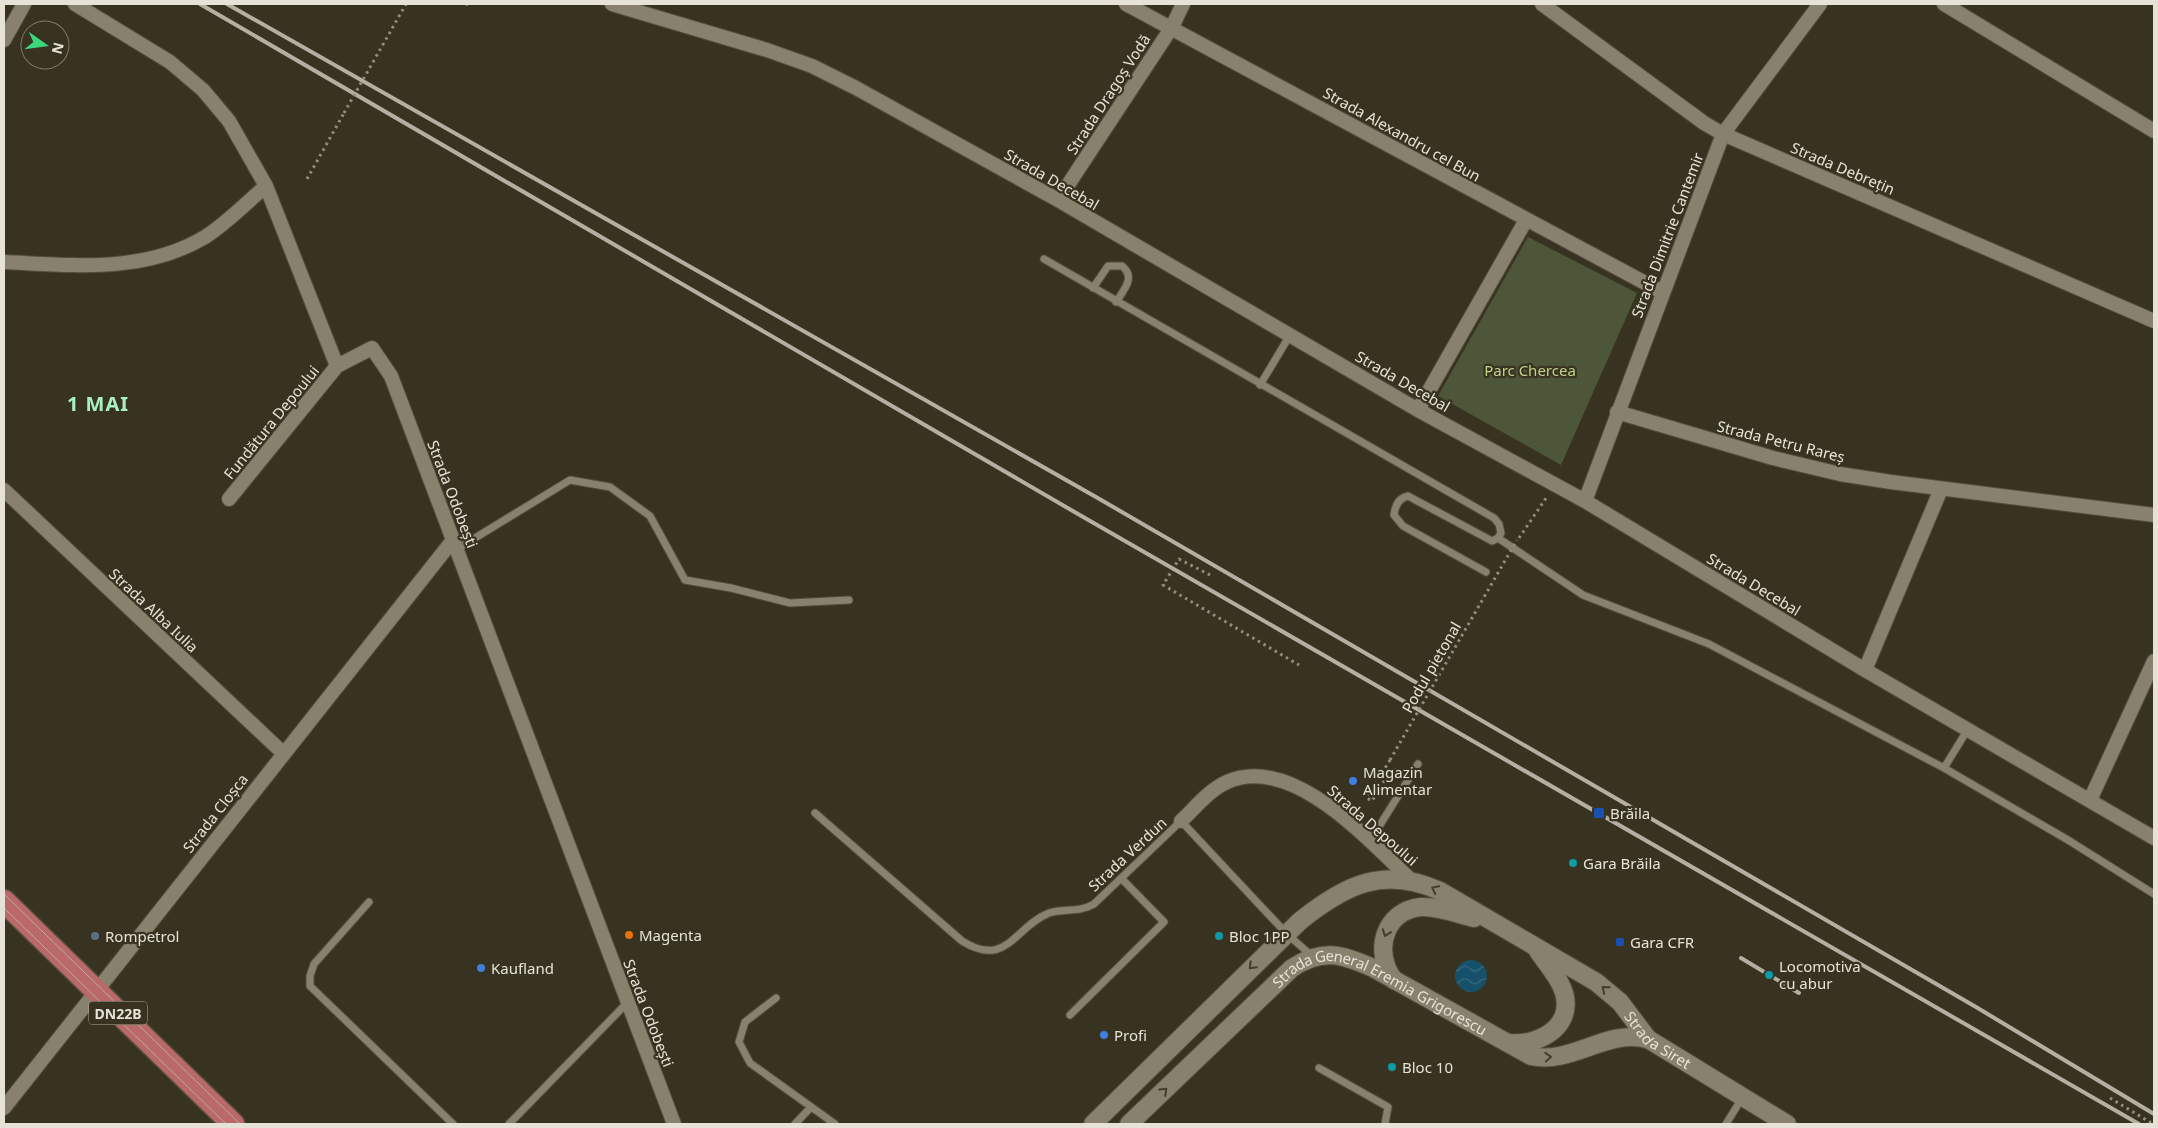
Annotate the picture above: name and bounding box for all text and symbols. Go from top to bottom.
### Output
north arrow [20,20,70,70]
street label: Strada Dragoș Vodă [1062,30,1154,158]
text: N [48,40,69,56]
street label: Strada Alexandru cel Bun [1320,82,1484,186]
street label: Strada Debrețin [1788,137,1898,199]
street label: Strada Decebal [1001,144,1103,214]
street label: Strada Dimitrie Cantemir [1626,150,1708,320]
street label: Strada Decebal [1352,346,1454,416]
park label: Parc Chercea [1484,360,1576,380]
street label: Fundătura Depoului [219,361,323,483]
district label: 1 MAI [67,390,129,417]
street label: Strada Petru Rareș [1715,415,1847,467]
street label: Strada Odobești [423,437,483,551]
street label: Strada Decebal [1703,548,1805,620]
street label: Strada Alba Iulia [105,563,203,657]
street label: Podul pietonal [1397,618,1465,716]
place label: Magazin Alimentar [1363,762,1432,799]
street label: Strada Cloșca [178,770,252,856]
marker: Magazin Alimentar [1347,775,1359,787]
street label: Strada Depoului [1324,780,1422,870]
place label: Brăila [1610,803,1650,823]
marker: Brăila [1592,806,1606,820]
street label: Strada Verdun [1083,812,1171,896]
place label: Gara Brăila [1583,853,1661,873]
marker: Gara Brăila [1567,857,1579,869]
one-way arrow [1431,885,1440,896]
place label: Magenta [639,925,702,945]
place label: Rompetrol [105,926,179,946]
place label: Bloc 1PP [1229,926,1290,946]
one-way arrow [1382,928,1392,937]
marker: Magenta [623,929,635,941]
marker: Rompetrol [89,930,101,942]
marker: Bloc 1PP [1213,930,1225,942]
place label: Gara CFR [1630,932,1695,952]
marker: Gara CFR [1614,936,1626,948]
street label: Strada General Eremia Grigorescu [1268,945,1491,1040]
street label: Strada Odobești [619,956,679,1070]
place label: Locomotiva cu abur [1779,956,1861,993]
place label: Kaufland [491,958,554,978]
one-way arrow [1249,960,1258,969]
marker: Kaufland [475,962,487,974]
marker: Locomotiva cu abur [1763,969,1775,981]
one-way arrow [1602,987,1611,995]
road number: DN22B [89,1001,147,1024]
street label: Strada Siret [1620,1007,1695,1073]
place label: Profi [1114,1025,1147,1045]
marker: Profi [1098,1029,1110,1041]
one-way arrow [1544,1052,1552,1063]
place label: Bloc 10 [1402,1057,1453,1077]
marker: Bloc 10 [1386,1061,1398,1073]
one-way arrow [1158,1087,1167,1096]

